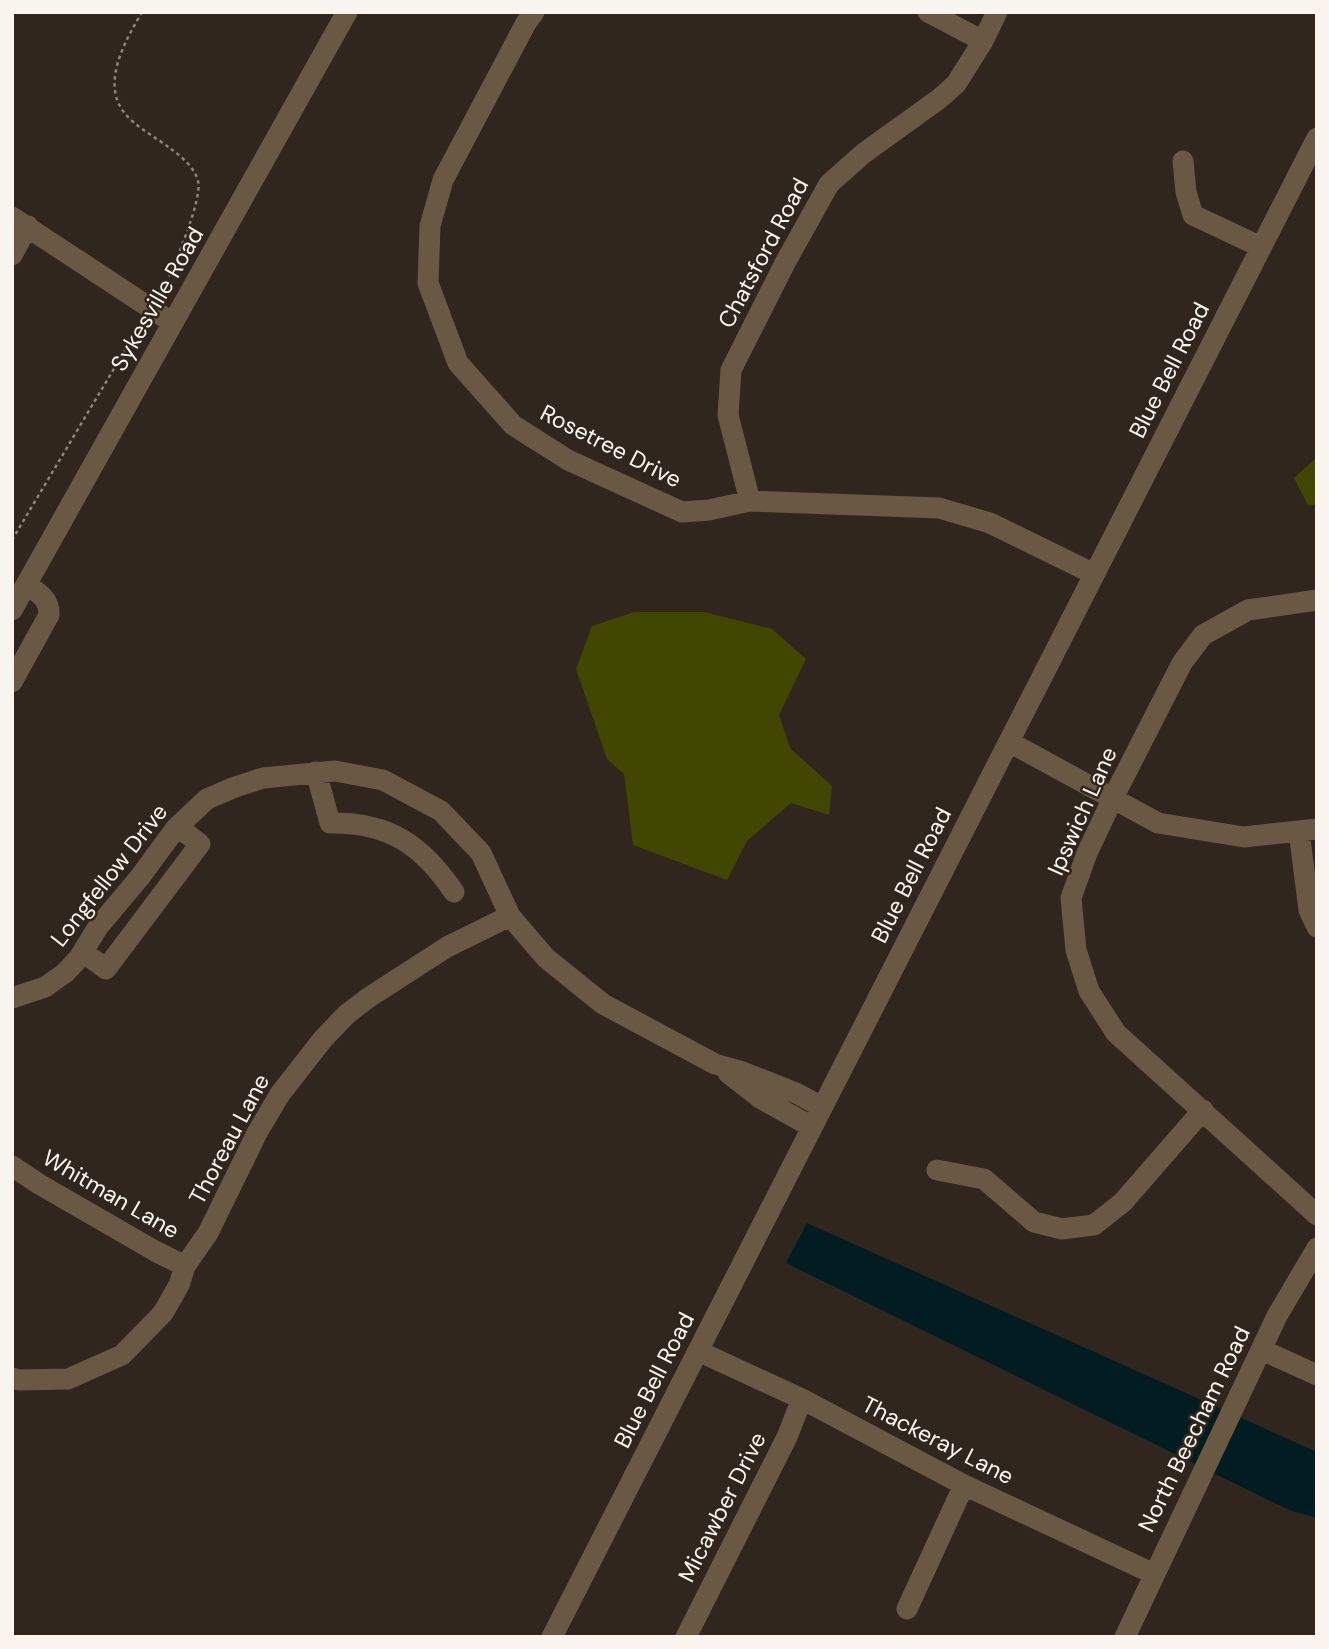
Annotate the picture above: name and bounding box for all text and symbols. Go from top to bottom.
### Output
street label: Chatsford Road [711,173,815,333]
street label: Sykesville Road [104,222,210,376]
street label: Blue Bell Road [1122,297,1216,443]
street label: Rosetree Drive [535,398,687,494]
street label: Ipswich Lane [1040,742,1124,880]
street label: Longfellow Drive [44,797,174,953]
street label: Blue Bell Road [864,802,958,948]
street label: Thoreau Lane [182,1069,276,1209]
street label: Whitman Lane [37,1143,185,1245]
street label: Blue Bell Road [607,1307,701,1453]
street label: North Beecham Road [1131,1321,1257,1537]
street label: Thackeray Lane [857,1389,1019,1491]
street label: Micawber Drive [671,1427,773,1587]

